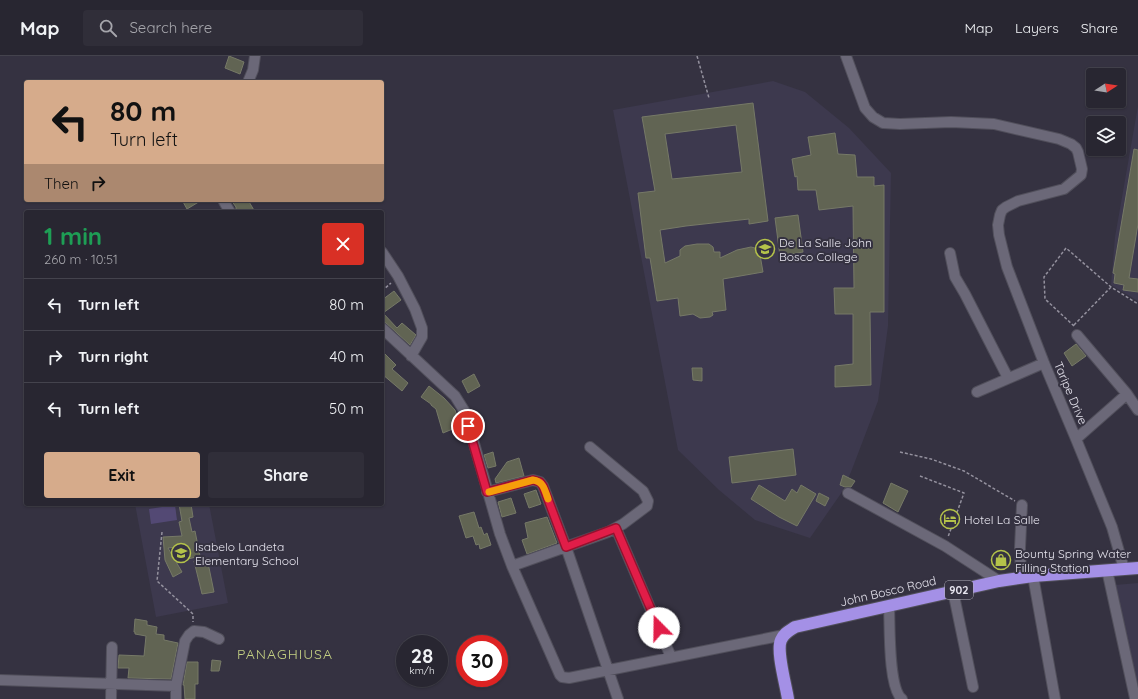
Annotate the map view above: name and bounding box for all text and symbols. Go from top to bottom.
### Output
search box [83,10,363,46]
text: Map [20,16,59,40]
icon: search [97,17,119,39]
text: Search here [129,18,212,37]
text: Map [964,19,993,37]
text: Layers [1015,19,1059,37]
text: Share [1081,19,1118,37]
north arrow [1086,68,1126,108]
map controls [1086,68,1126,156]
text: 80 m [110,93,176,128]
icon: left [44,96,96,148]
button: layers [1086,116,1126,156]
text: Turn left [110,128,178,151]
icon: right [87,172,109,194]
text: Then [44,174,79,193]
text: 1 min [44,221,102,251]
button: close [322,223,364,265]
place label: De La Salle John Bosco College [779,235,872,264]
school or university icon: De La Salle John Bosco College [754,238,776,260]
text: 260 m · 10:51 [44,251,118,267]
icon: left [44,294,66,316]
text: Turn left [78,295,140,314]
text: 80 m [329,295,364,314]
icon: right [44,346,66,368]
text: Turn right [78,347,149,366]
text: 40 m [329,347,364,366]
street label: Taripe Drive [1051,359,1091,427]
icon: left [44,398,66,420]
text: Turn left [78,399,140,418]
text: 50 m [329,399,364,418]
pin [451,409,485,443]
icon: arrive [457,415,479,437]
button: Exit [44,452,200,498]
button: Share [208,452,364,498]
hotel icon: Hotel La Salle [939,508,961,530]
place label: Hotel La Salle [964,512,1040,527]
place label: Isabelo Landeta Elementary School [195,539,299,568]
school or university icon: Isabelo Landeta Elementary School [170,542,192,564]
place label: Bounty Spring Water Filling Station [1015,546,1131,575]
shop icon: Bounty Spring Water Filling Station [990,549,1012,571]
street label: John Bosco Road [838,573,938,609]
road number: 902 [945,581,973,599]
position arrow [638,607,680,649]
speed limit sign: 30 [456,635,508,687]
text: 28 [411,643,433,668]
district label: PANAGHIUSA [237,645,333,663]
text: km/h [409,664,435,677]

